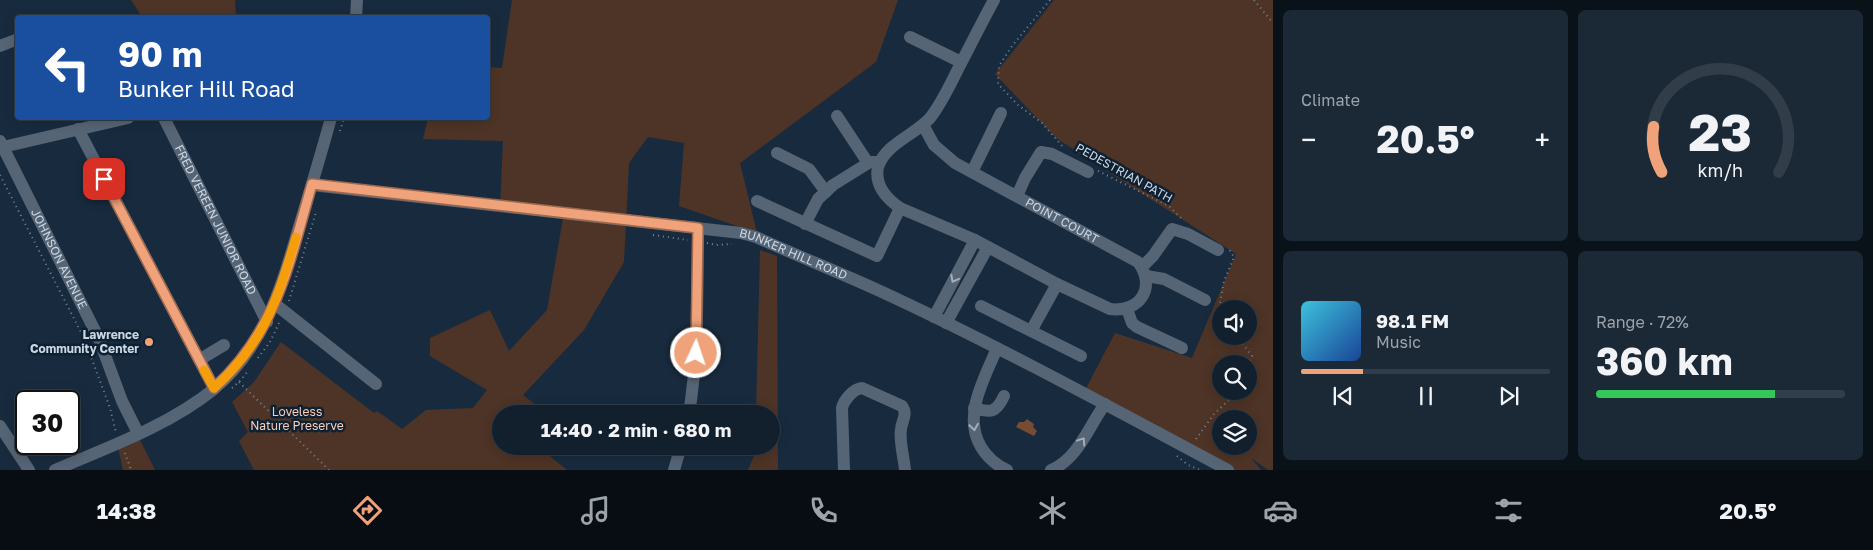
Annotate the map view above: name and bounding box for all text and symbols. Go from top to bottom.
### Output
text: 90 m [118,33,202,75]
icon: left [35,35,100,100]
text: Bunker Hill Road [118,75,295,102]
text: Climate [1301,90,1360,110]
text: 23 [1689,100,1752,162]
text: 20.5° [1376,116,1475,161]
text: − [1301,123,1316,156]
text: + [1535,123,1550,156]
street label: PEDESTRIAN PATH [1073,140,1175,205]
street label: FRED VEREEN JUNIOR ROAD [172,142,260,297]
pin [83,158,125,200]
text: km/h [1698,159,1743,181]
icon: arrive [90,165,118,193]
street label: POINT COURT [1023,194,1102,247]
street label: JOHNSON AVENUE [28,206,91,311]
street label: BUNKER HILL ROAD [738,225,850,283]
one-way arrow [950,273,960,282]
map controls [1212,300,1257,455]
button: sound [1212,300,1257,345]
text: 98.1 FM [1376,309,1449,332]
text: Range · 72% [1596,312,1689,332]
position arrow [669,326,721,378]
place label: Lawrence Community Center [30,327,139,356]
text: Music [1376,332,1421,352]
marker: Lawrence Community Center [143,336,155,348]
text: 360 km [1596,338,1733,383]
button: search [1212,355,1257,400]
icon: previous [1329,382,1357,410]
icon: pause [1412,382,1440,410]
icon: next [1495,382,1523,410]
speed limit sign: 30 [15,390,80,455]
park label: Loveless Nature Preserve [250,404,344,433]
button: layers [1212,410,1257,455]
text: 14:40 · 2 min · 680 m [541,418,731,441]
one-way arrow [969,423,979,432]
one-way arrow [1076,437,1085,446]
icon: directions [350,493,385,528]
icon: music [578,493,613,528]
icon: phone [806,493,841,528]
icon: climate [1035,493,1070,528]
icon: car [1263,493,1298,528]
icon: filters [1491,493,1526,528]
text: 14:38 [97,497,156,524]
text: 20.5° [1719,497,1776,524]

